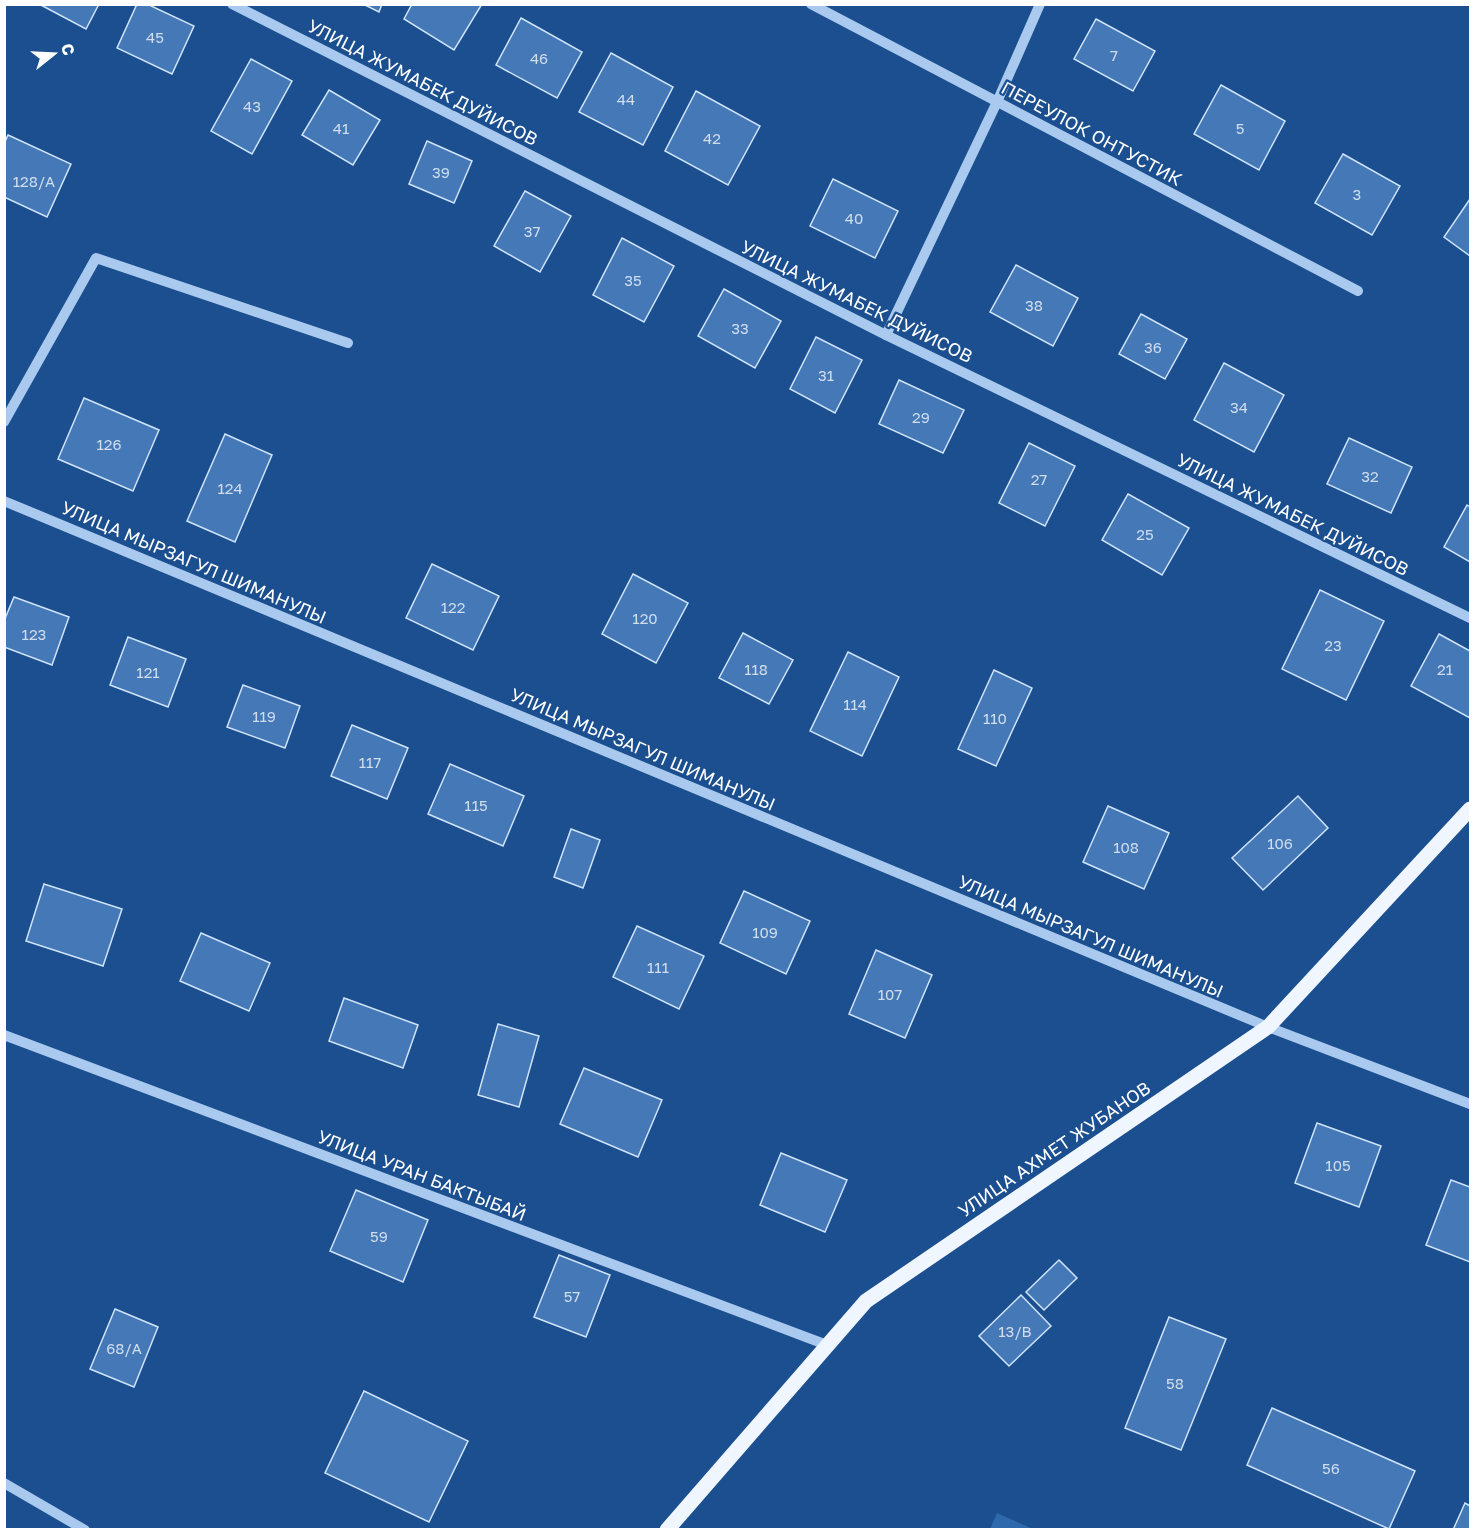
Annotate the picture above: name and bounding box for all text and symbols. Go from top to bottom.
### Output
street label: УЛИЦА ЖУМАБЕК ДУЙИСОВ [304,14,542,150]
north arrow [24,24,84,84]
house number: 45 [146,28,164,46]
text: С [57,41,80,58]
house number: 7 [1110,46,1118,64]
house number: 46 [530,49,548,67]
street label: ПЕРЕУЛОК ОНТУСТИК [998,76,1186,190]
house number: 44 [617,90,635,108]
house number: 43 [243,97,261,115]
house number: 41 [333,119,349,137]
house number: 5 [1236,119,1244,137]
house number: 42 [703,129,721,147]
house number: 39 [432,163,450,181]
house number: 128/А [13,172,55,190]
house number: 3 [1353,185,1361,203]
house number: 40 [845,209,863,227]
house number: 37 [524,222,540,240]
street label: УЛИЦА ЖУМАБЕК ДУЙИСОВ [737,235,977,367]
house number: 35 [624,271,642,289]
house number: 38 [1025,296,1043,314]
house number: 33 [731,319,749,337]
house number: 36 [1144,338,1162,356]
house number: 31 [818,366,834,384]
house number: 34 [1230,398,1248,416]
house number: 29 [912,408,930,426]
house number: 126 [96,435,122,453]
street label: УЛИЦА ЖУМАБЕК ДУЙИСОВ [1173,448,1413,580]
house number: 32 [1361,467,1379,485]
house number: 27 [1031,470,1047,488]
house number: 124 [217,479,243,497]
street label: УЛИЦА МЫРЗАГУЛ ШИМАНУЛЫ [58,496,330,628]
house number: 25 [1136,525,1154,543]
house number: 122 [441,598,465,616]
house number: 120 [632,609,658,627]
house number: 123 [22,625,46,643]
house number: 23 [1324,636,1342,654]
house number: 118 [744,660,768,678]
house number: 21 [1437,660,1453,678]
house number: 121 [136,663,160,681]
street label: УЛИЦА МЫРЗАГУЛ ШИМАНУЛЫ [507,683,779,815]
house number: 114 [843,695,867,713]
house number: 119 [252,707,276,725]
house number: 110 [983,709,1007,727]
house number: 117 [359,753,381,771]
house number: 115 [464,796,488,814]
house number: 106 [1267,834,1293,852]
house number: 108 [1113,838,1139,856]
street label: УЛИЦА МЫРЗАГУЛ ШИМАНУЛЫ [955,870,1227,1002]
house number: 109 [752,923,778,941]
house number: 111 [647,958,669,976]
house number: 107 [878,985,902,1003]
street label: УЛИЦА АХМЕТ ЖУБАНОВ [954,1076,1154,1222]
street label: УЛИЦА УРАН БАКТЫБАЙ [314,1125,530,1225]
house number: 105 [1325,1156,1351,1174]
house number: 59 [370,1227,388,1245]
house number: 57 [564,1287,580,1305]
house number: 13/В [998,1322,1032,1340]
house number: 68/А [106,1339,142,1357]
house number: 58 [1166,1374,1184,1392]
house number: 56 [1322,1459,1340,1477]

